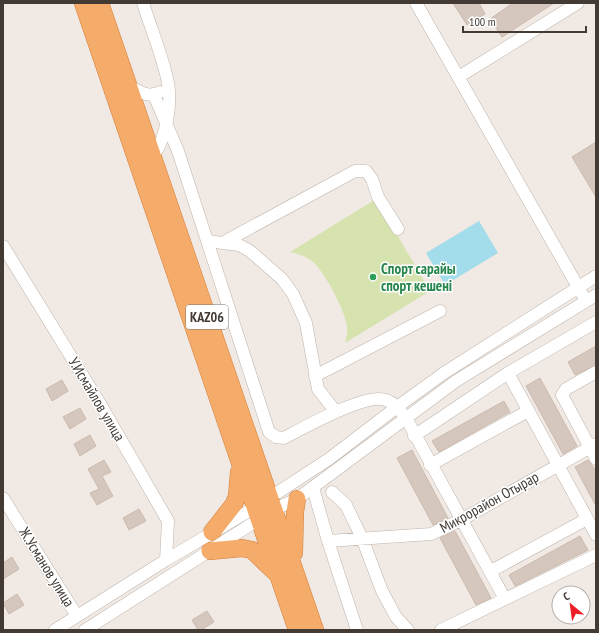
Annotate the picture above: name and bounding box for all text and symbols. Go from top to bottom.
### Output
scale bar [463,8,586,34]
text: 100 m [469,14,496,29]
place label: Спорт сарайы спорт кешені [381,259,456,295]
marker: Спорт сарайы спорт кешені [368,272,378,282]
road number: KАZ06 [186,305,228,329]
street label: У.Исмайлов улица [65,354,129,444]
street label: Микрорайон Отырар [436,467,542,537]
street label: Ж.Усманов улица [14,523,79,610]
north arrow [551,585,591,625]
text: С [561,589,572,604]

